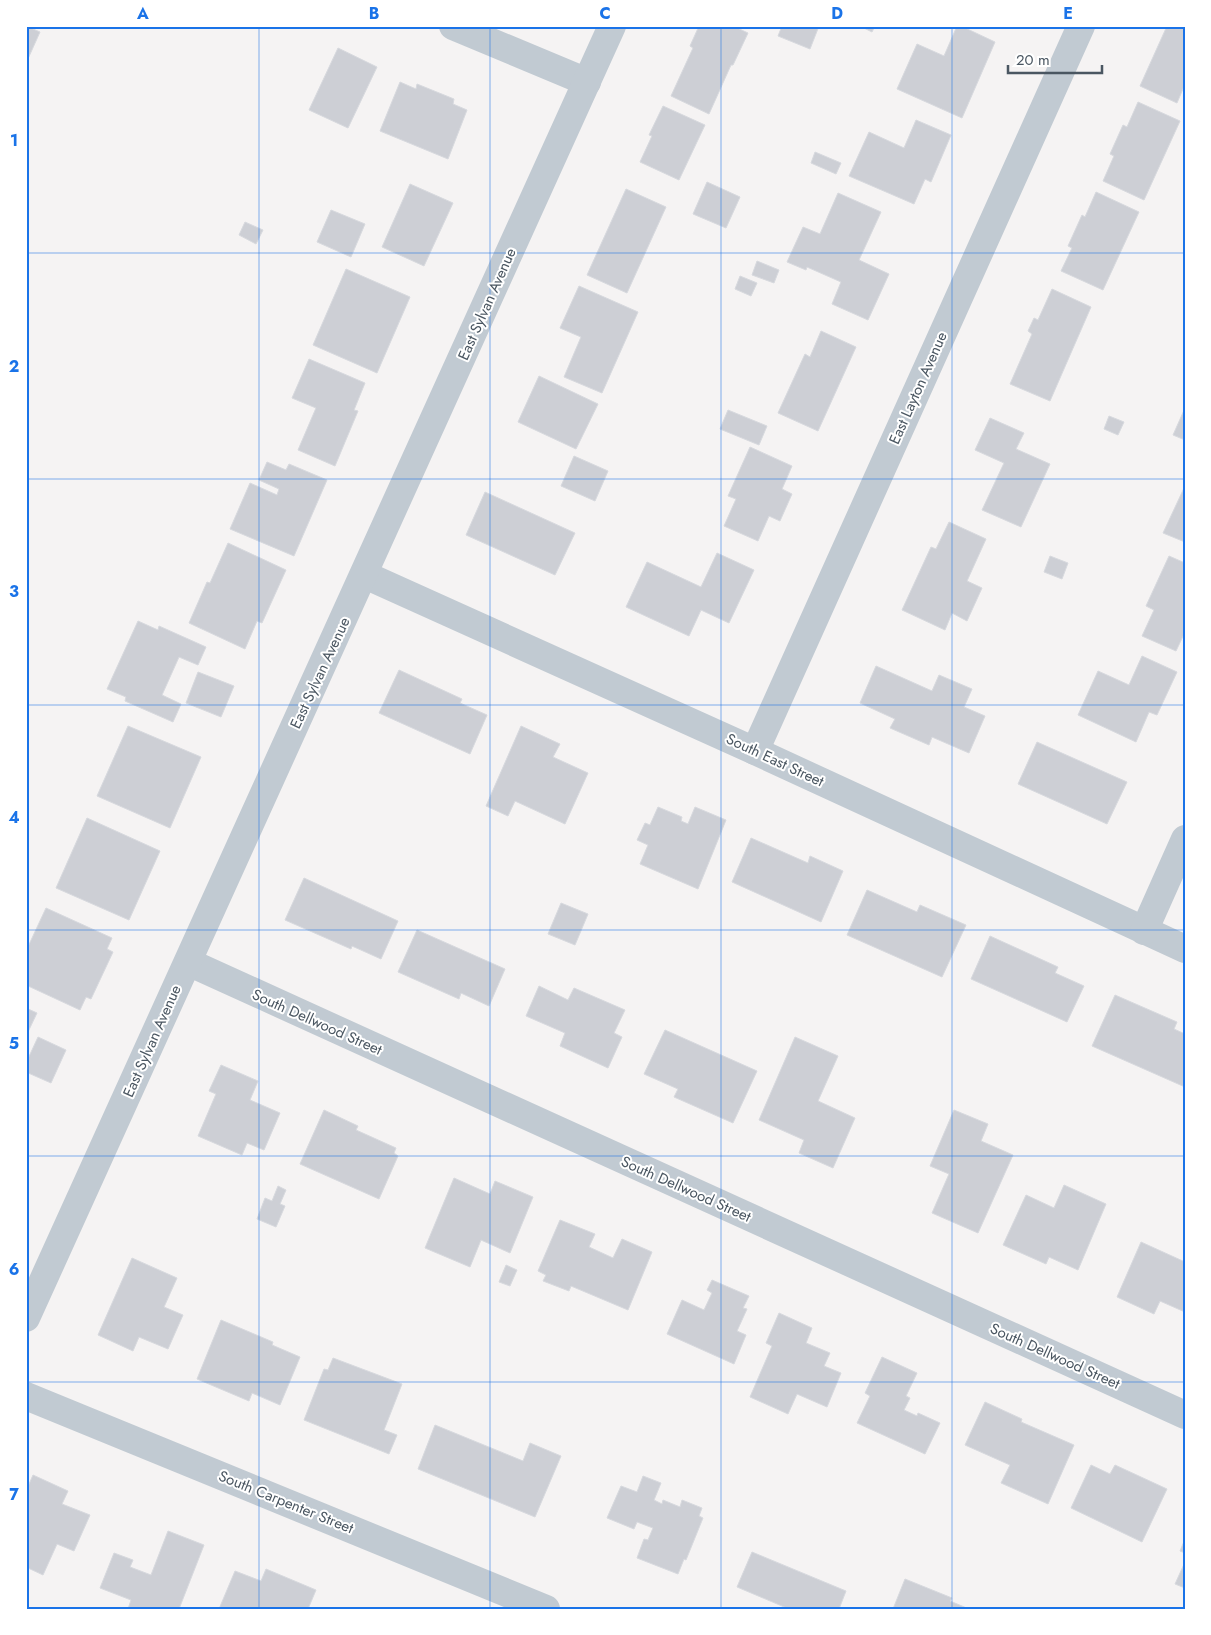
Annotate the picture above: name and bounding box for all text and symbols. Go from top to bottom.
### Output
text: A [136,2,149,25]
text: B [369,2,379,25]
text: C [599,2,611,25]
text: D [831,2,843,25]
text: E [1063,2,1073,25]
scale bar [1008,42,1102,74]
text: 20 m [1016,49,1050,71]
text: 1 [10,129,18,152]
street label: East Sylvan Avenue [452,244,522,364]
street label: East Layton Avenue [883,328,953,448]
text: 2 [9,355,19,378]
text: 3 [9,580,19,603]
street label: East Sylvan Avenue [285,613,356,732]
street label: South East Street [722,728,828,792]
text: 4 [8,806,20,829]
street label: East Sylvan Avenue [117,981,187,1101]
street label: South Dellwood Street [248,983,386,1061]
text: 5 [9,1032,19,1055]
street label: South Dellwood Street [617,1150,755,1228]
text: 6 [9,1258,19,1281]
street label: South Dellwood Street [986,1317,1124,1395]
street label: South Carpenter Street [215,1465,357,1539]
text: 7 [9,1483,19,1506]

